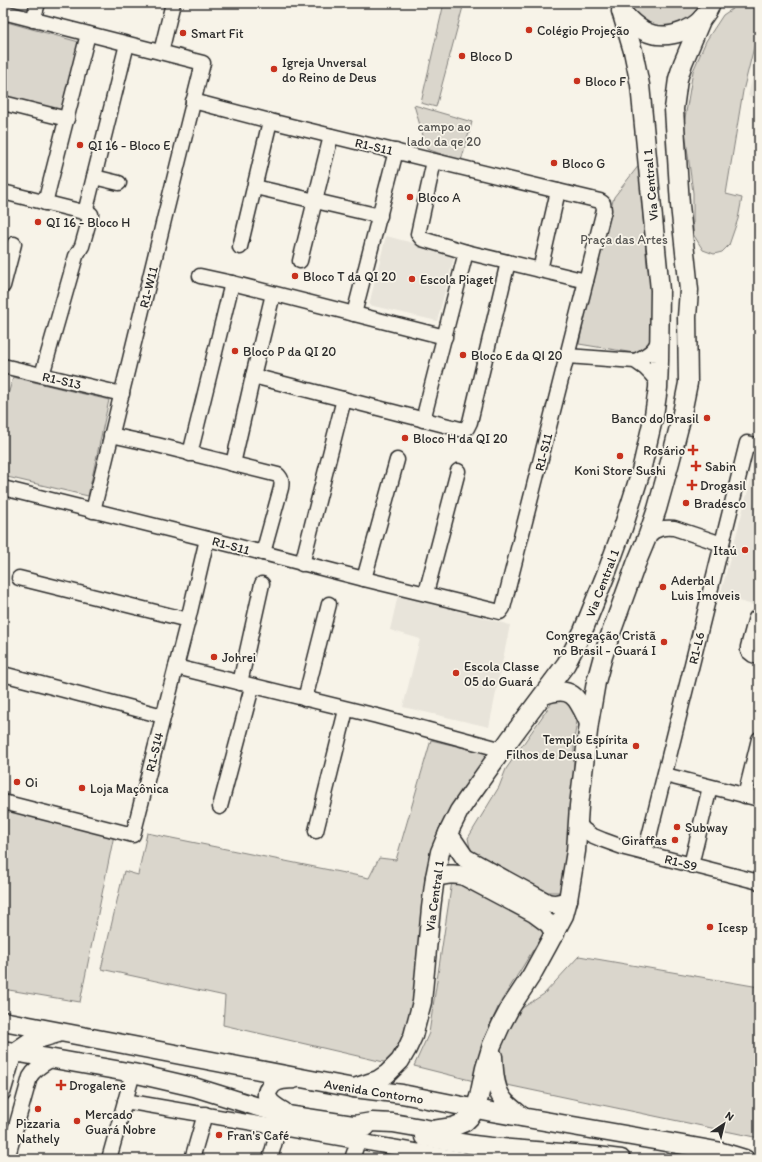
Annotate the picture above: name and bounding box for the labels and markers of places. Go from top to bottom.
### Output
place label: Colégio Projeção [537,23,630,38]
marker: Colégio Projeção [524,25,534,35]
place label: Smart Fit [191,26,244,41]
marker: Smart Fit [178,28,188,38]
place label: Bloco D [470,49,512,64]
marker: Bloco D [457,51,467,61]
place label: Igreja Unversal do Reino de Deus [282,55,377,85]
marker: Igreja Unversal do Reino de Deus [269,64,279,74]
place label: Bloco F [585,74,626,89]
marker: Bloco F [572,76,582,86]
place label: QI 16 - Bloco E [88,138,171,153]
marker: QI 16 - Bloco E [75,140,85,150]
place label: Bloco G [562,156,605,171]
marker: Bloco G [549,158,559,168]
place label: Bloco A [418,190,461,205]
marker: Bloco A [405,192,415,202]
place label: QI 16 - Bloco H [46,215,130,230]
marker: QI 16 - Bloco H [33,217,43,227]
place label: Bloco T da QI 20 [303,269,396,284]
marker: Bloco T da QI 20 [290,271,300,281]
place label: Escola Piaget [420,272,494,287]
marker: Escola Piaget [407,274,417,284]
place label: Bloco P da QI 20 [243,344,336,359]
marker: Bloco P da QI 20 [230,346,240,356]
place label: Bloco E da QI 20 [471,348,563,363]
marker: Bloco E da QI 20 [458,350,468,360]
place label: Banco do Brasil [611,411,699,426]
marker: Banco do Brasil [702,413,712,423]
place label: Bloco H da QI 20 [413,431,508,446]
marker: Bloco H da QI 20 [400,433,410,443]
place label: Rosário [643,443,685,458]
marker: Rosário [688,445,698,455]
marker: Koni Store Sushi [615,451,625,461]
place label: Sabin [705,459,736,474]
marker: Sabin [690,460,702,472]
place label: Koni Store Sushi [574,463,666,478]
place label: Drogasil [700,478,747,493]
marker: Drogasil [687,480,697,490]
place label: Bradesco [694,496,746,511]
marker: Bradesco [681,498,691,508]
place label: Itaú [713,543,737,558]
marker: Itaú [740,545,750,555]
place label: Aderbal Luis Imoveis [671,573,740,603]
marker: Aderbal Luis Imoveis [658,582,668,592]
place label: Congregação Cristã no Brasil - Guará I [546,628,656,658]
marker: Congregação Cristã no Brasil - Guará I [659,637,669,647]
place label: Johrei [222,650,256,665]
marker: Johrei [209,652,219,662]
place label: Escola Classe 05 do Guará [464,659,539,689]
marker: Escola Classe 05 do Guará [451,668,461,678]
place label: Templo Espírita Filhos de Deusa Lunar [506,732,629,762]
marker: Templo Espírita Filhos de Deusa Lunar [631,741,641,751]
place label: Oi [25,775,38,790]
marker: Oi [12,777,22,787]
place label: Loja Maçônica [90,781,169,796]
marker: Loja Maçônica [77,783,87,793]
place label: Subway [685,820,728,835]
marker: Subway [672,822,682,832]
place label: Giraffas [621,833,667,848]
marker: Giraffas [670,835,680,845]
place label: Icesp [718,920,748,935]
marker: Icesp [705,922,715,932]
place label: Drogalene [69,1078,126,1093]
marker: Drogalene [56,1080,66,1090]
marker: Pizzaria Nathely [33,1104,43,1114]
place label: Mercado Guará Nobre [85,1107,156,1137]
place label: Pizzaria Nathely [16,1116,60,1146]
marker: Mercado Guará Nobre [72,1116,82,1126]
place label: Fran's Café [227,1128,289,1143]
marker: Fran's Café [214,1130,224,1140]

